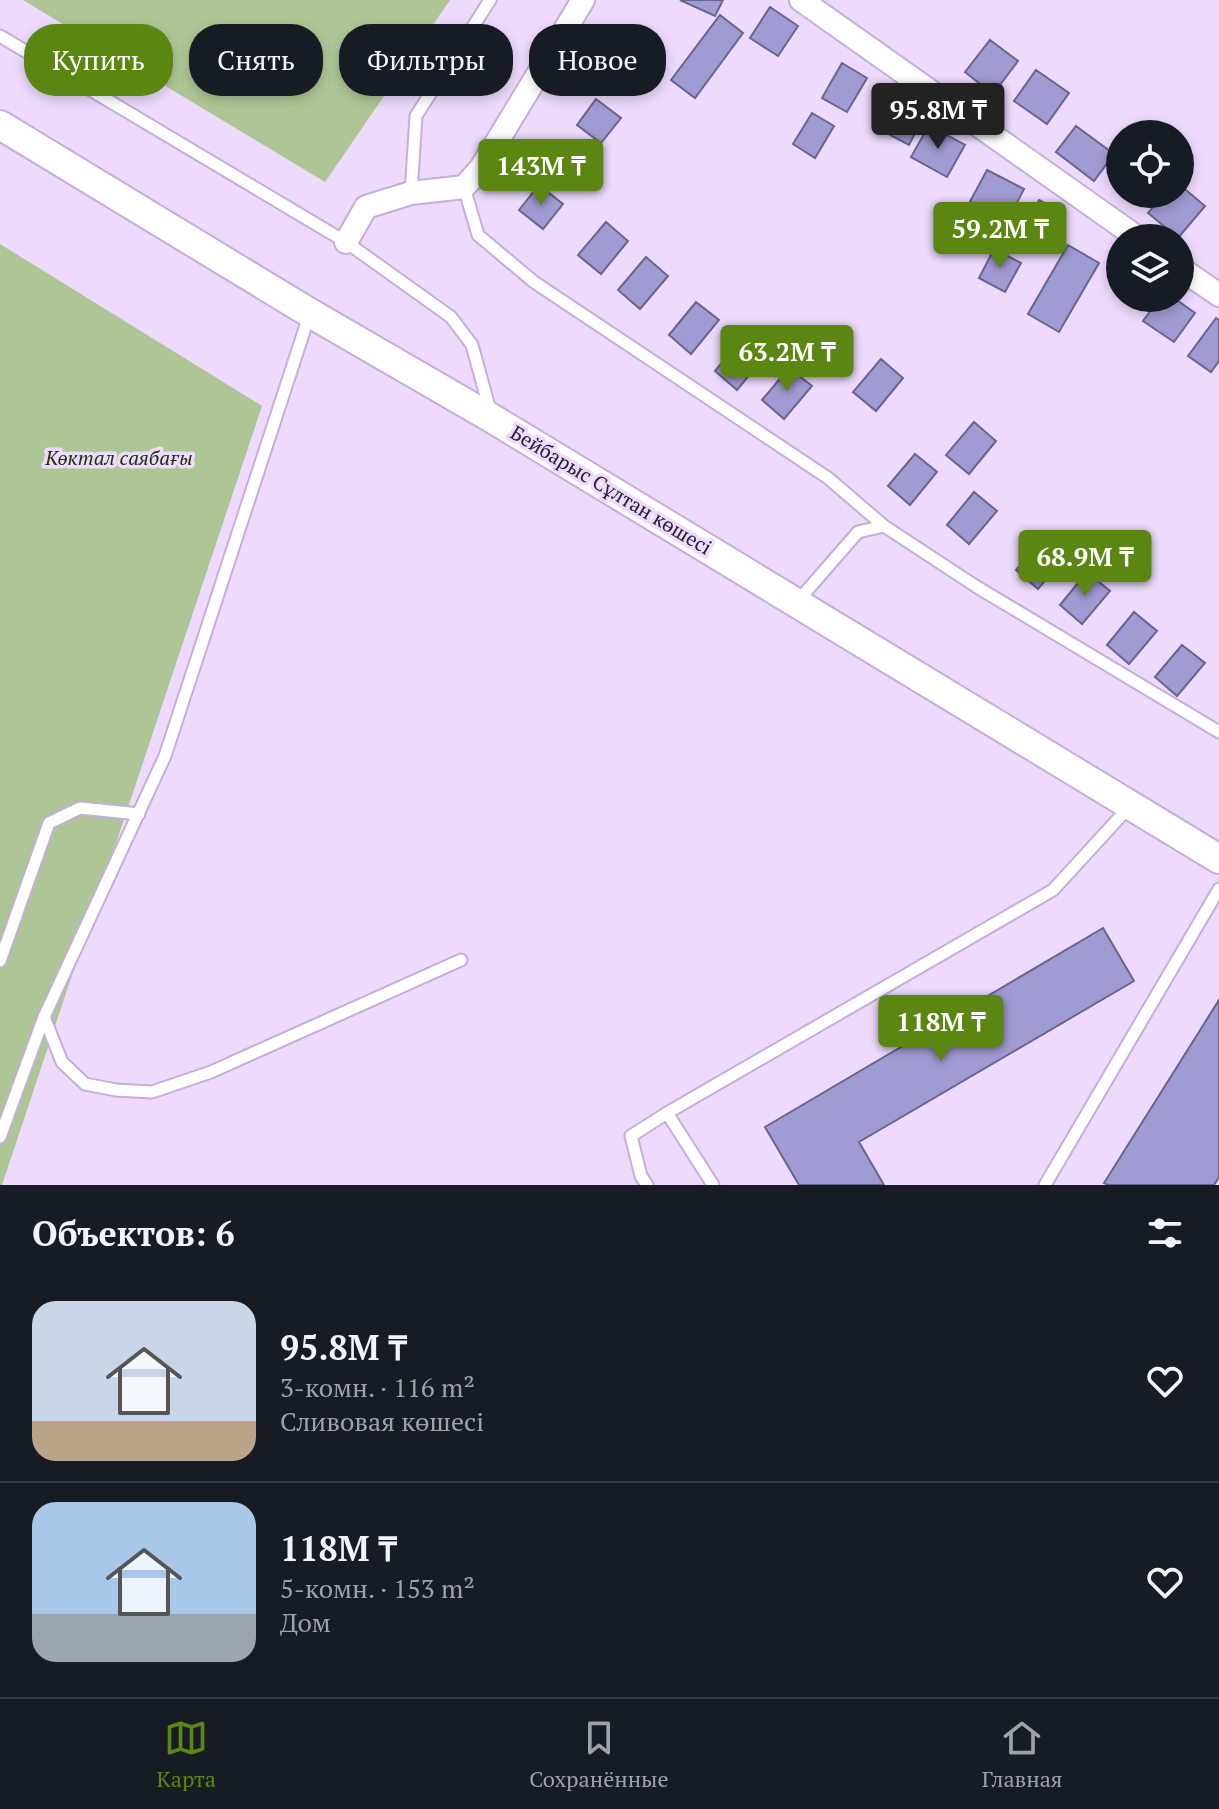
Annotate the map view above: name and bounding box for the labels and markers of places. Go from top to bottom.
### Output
pin: 95.8M ₸ [864,83,1012,151]
pin: 143M ₸ [476,139,606,207]
pin: 59.2M ₸ [926,202,1074,270]
pin: 63.2M ₸ [713,325,861,393]
pin: 68.9M ₸ [1011,530,1159,598]
pin: 118M ₸ [876,995,1006,1063]

